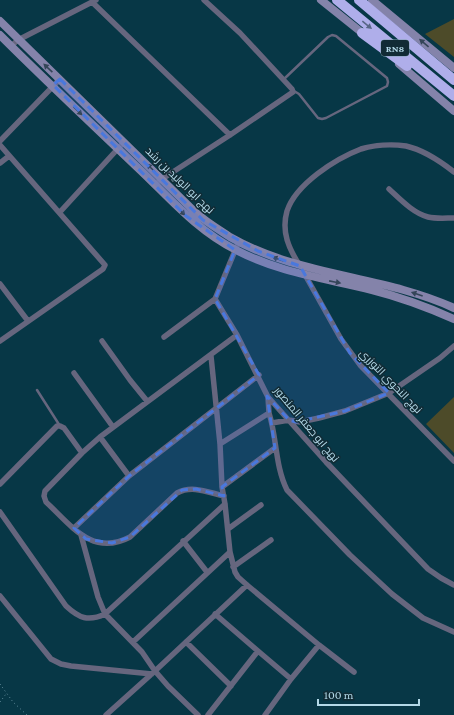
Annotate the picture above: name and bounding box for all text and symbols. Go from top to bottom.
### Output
one-way arrow [361,20,372,29]
one-way arrow [419,39,429,47]
road number: RN8 [381,40,409,56]
one-way arrow [43,63,53,72]
one-way arrow [73,106,83,115]
street label: نهج ابو الوليد بن رشد [142,144,217,217]
one-way arrow [146,163,156,173]
one-way arrow [177,206,186,216]
one-way arrow [272,255,284,261]
one-way arrow [329,279,342,285]
one-way arrow [411,291,423,297]
street label: نهج النحوي التوزري [355,346,425,418]
street label: نهج ابو جعفر المنصور [270,383,342,465]
scale bar [318,681,419,707]
text: 100 m [324,688,354,702]

